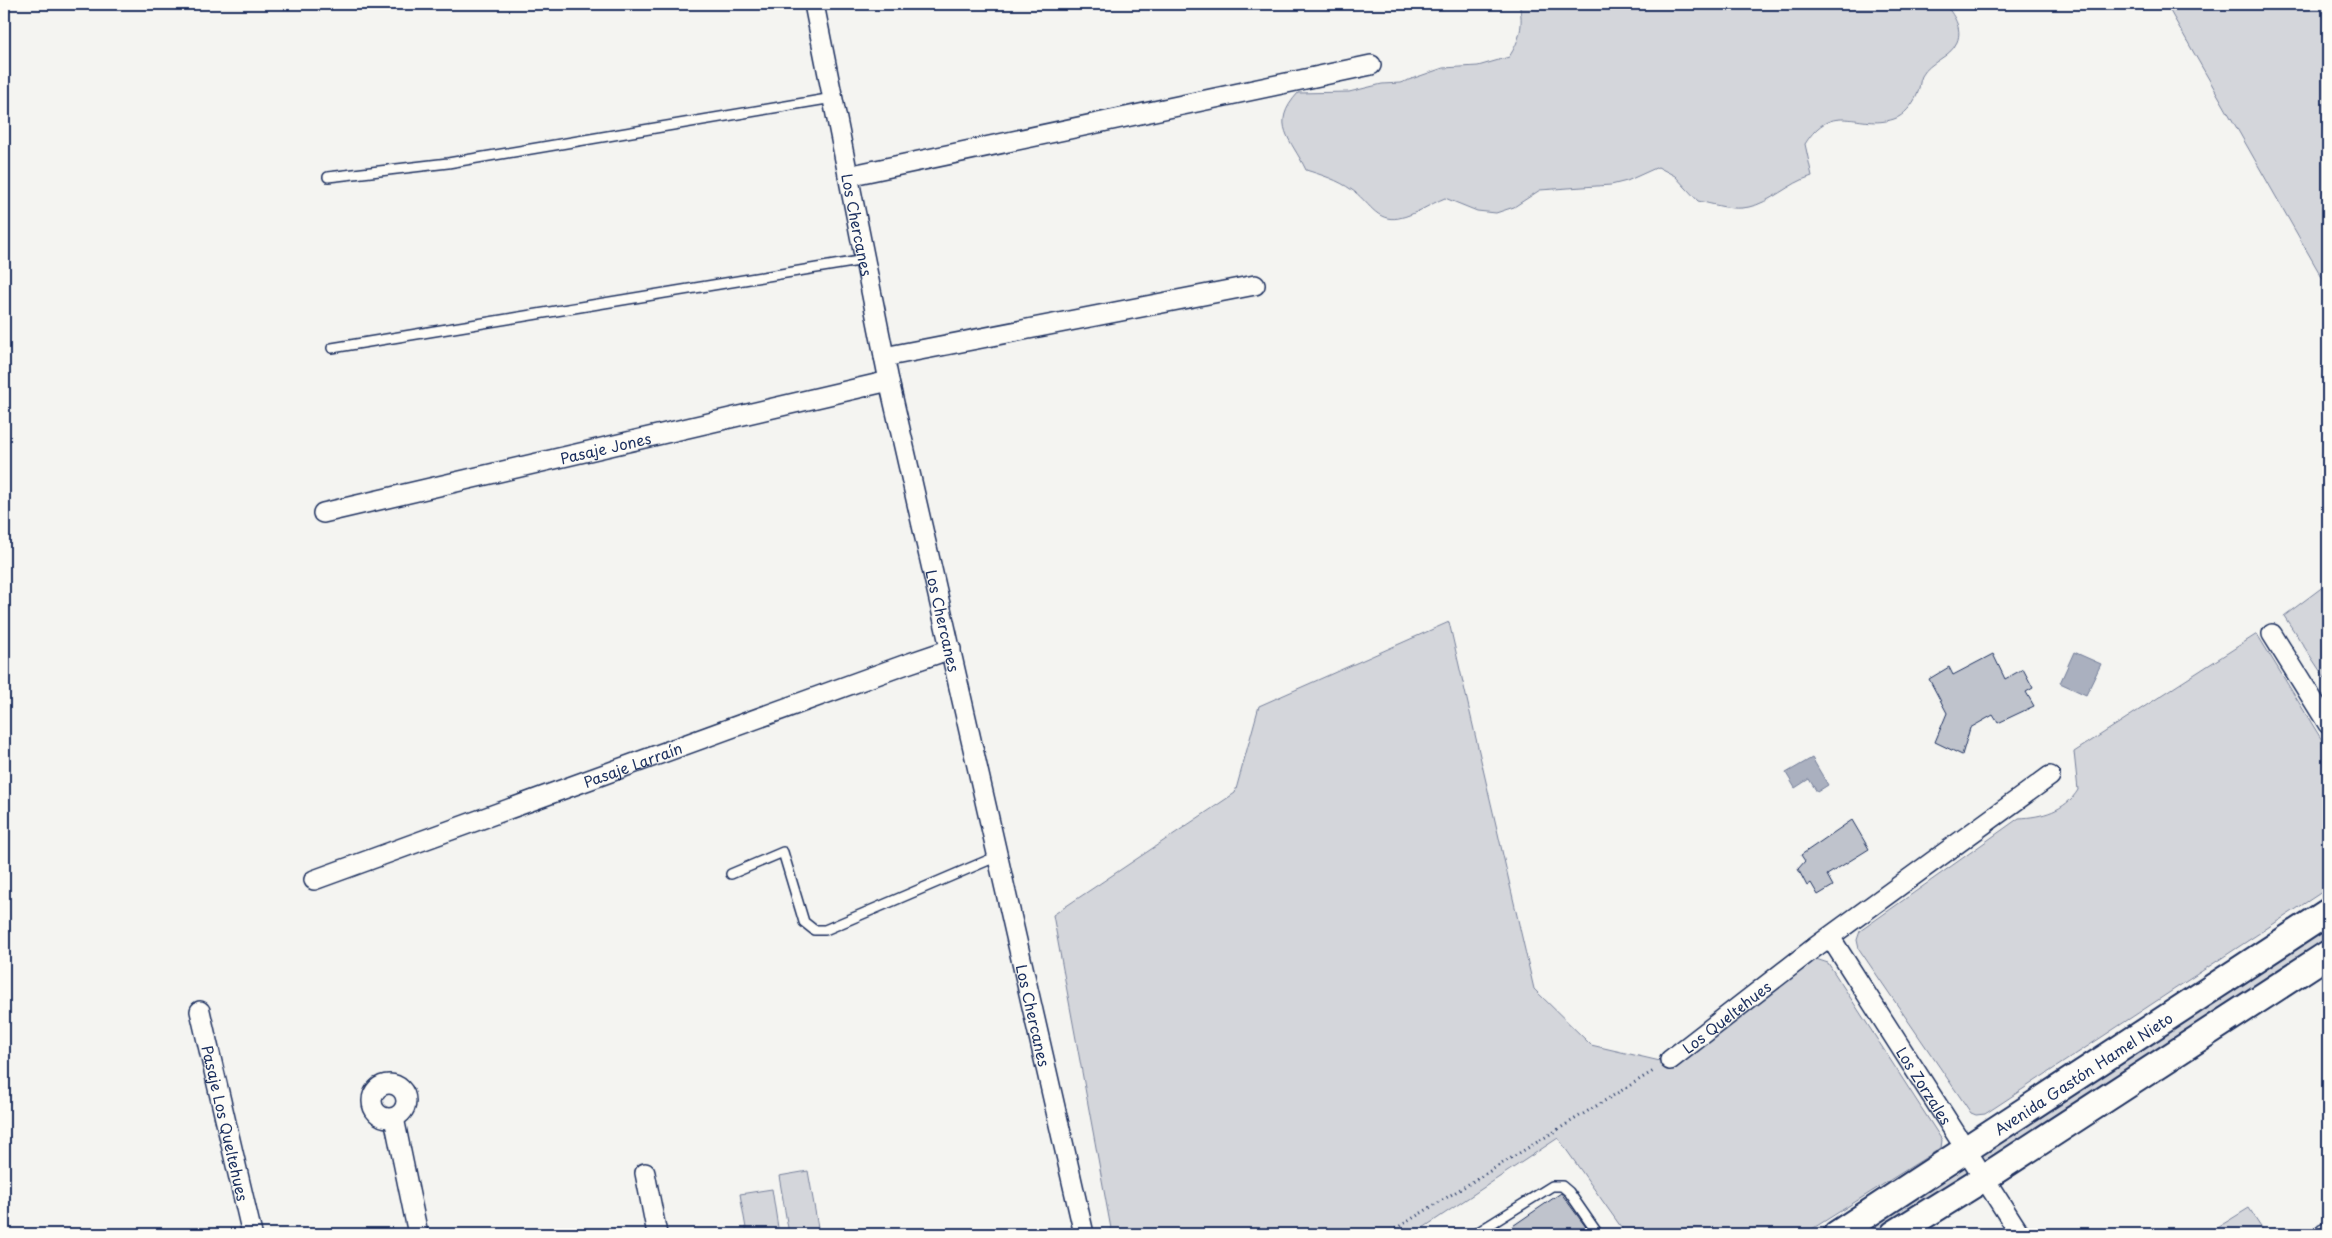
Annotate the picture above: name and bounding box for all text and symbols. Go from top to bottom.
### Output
street label: Los Chercanes [836,171,879,278]
street label: Pasaje Jones [558,425,653,469]
street label: Los Chercanes [921,567,967,674]
street label: Pasaje Larraín [580,735,685,792]
street label: Los Chercanes [1011,962,1057,1069]
street label: Los Queltehues [1677,974,1776,1058]
street label: Avenida Gastón Hamel Nieto [1989,1006,2177,1140]
street label: Los Zorzales [1891,1042,1958,1129]
street label: Pasaje Los Queltehues [197,1043,255,1203]

